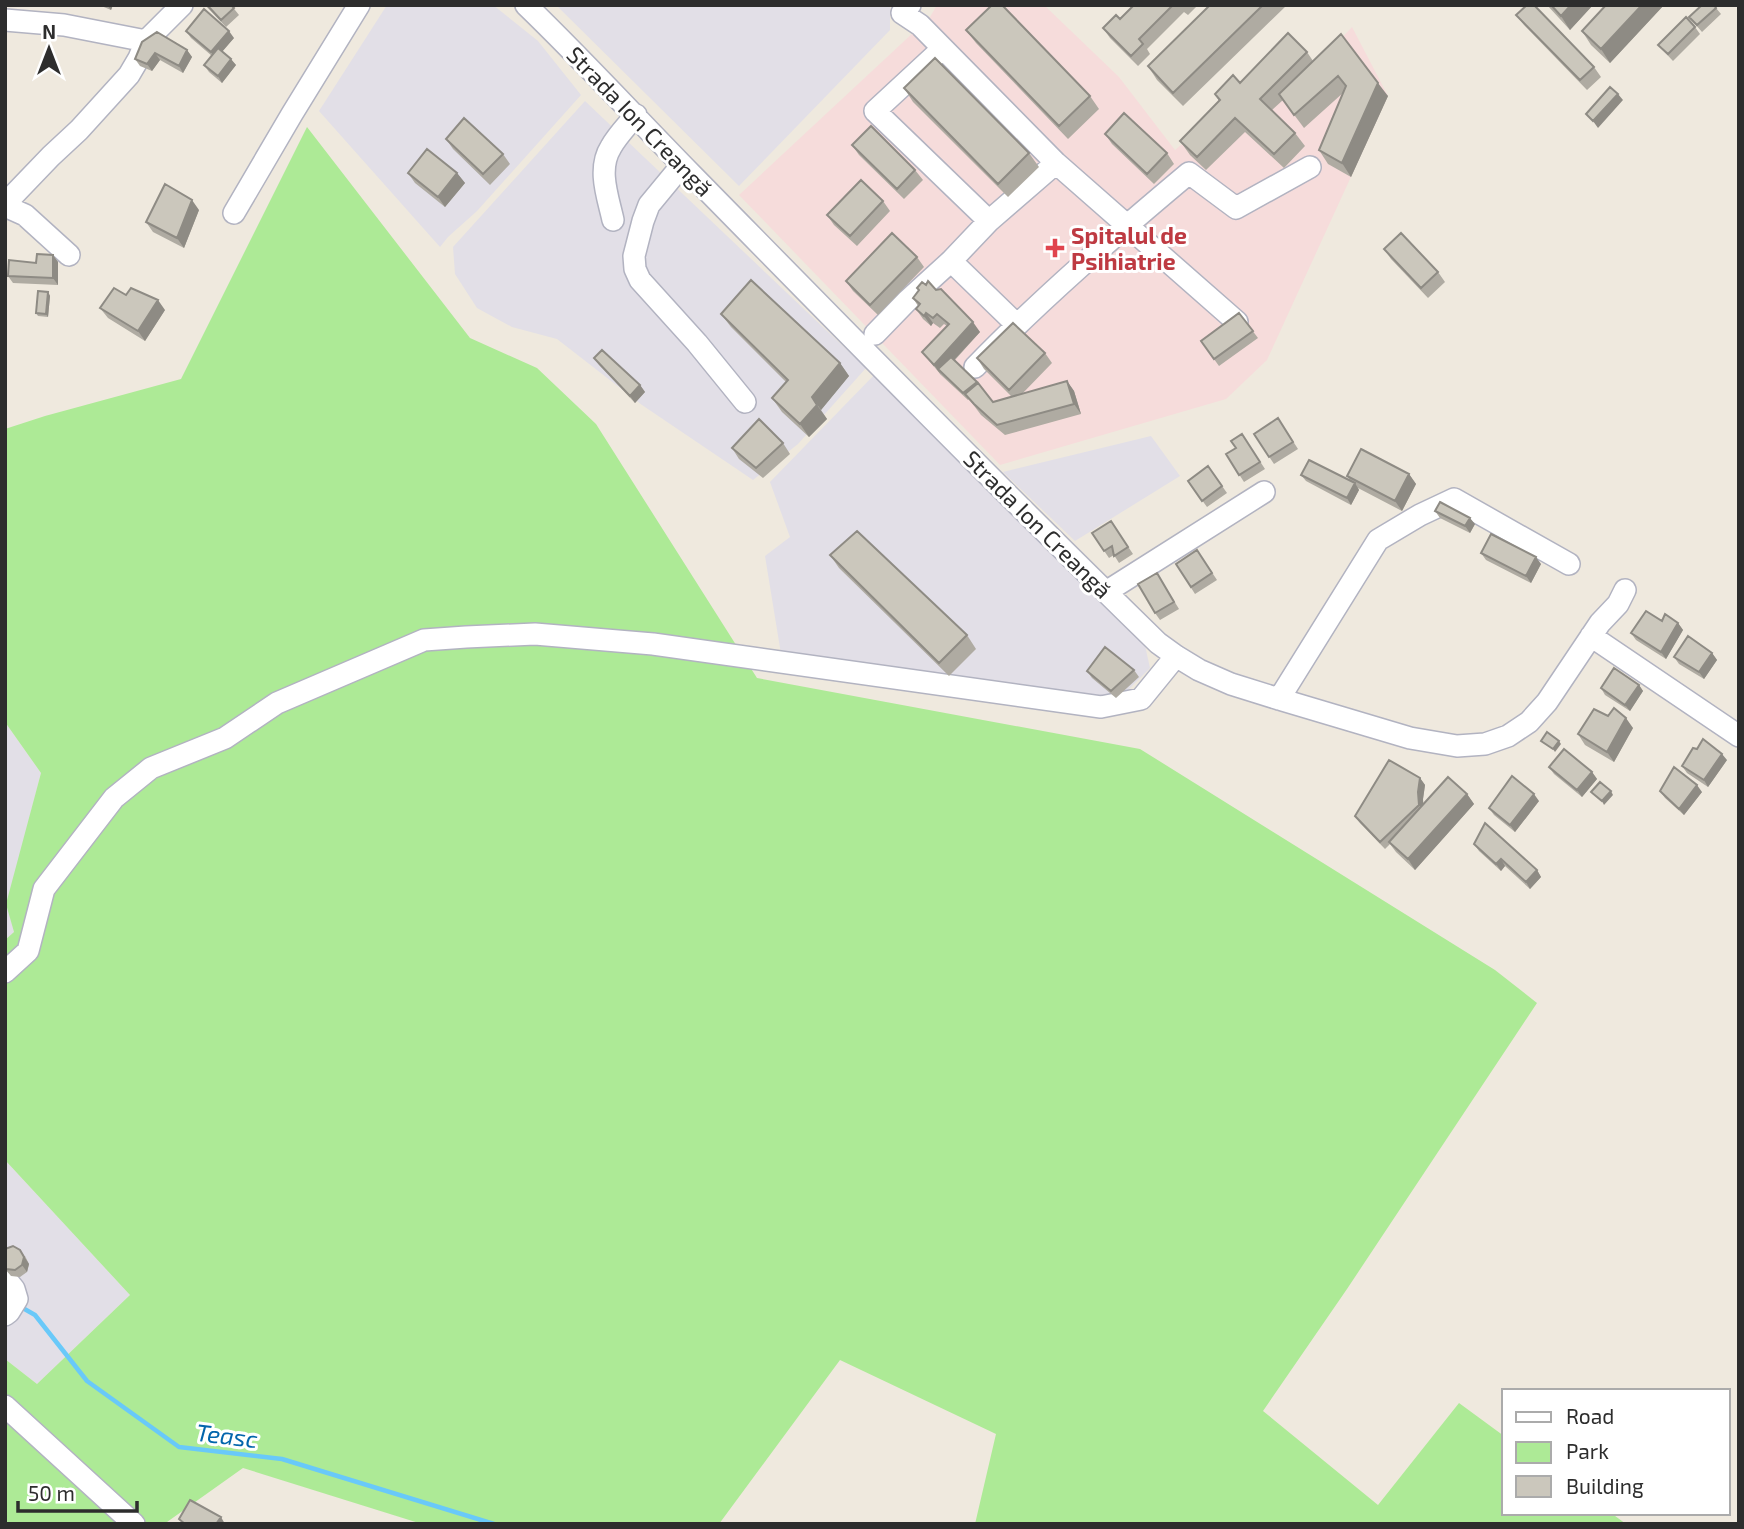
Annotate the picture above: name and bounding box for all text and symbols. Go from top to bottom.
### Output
north arrow [14,14,84,84]
text: N [42,20,56,43]
street label: Strada Ion Creangă [561,40,719,202]
place label: Spitalul de Psihiatrie [1071,221,1187,275]
marker: Spitalul de Psihiatrie [1045,238,1065,258]
street label: Strada Ion Creangă [958,444,1118,604]
legend [1502,1389,1730,1515]
text: Road [1566,1403,1614,1428]
water label: Teasc [195,1417,260,1453]
text: Park [1566,1438,1609,1463]
scale bar [18,1470,136,1514]
text: Building [1566,1473,1644,1498]
text: 50 m [28,1480,75,1505]

